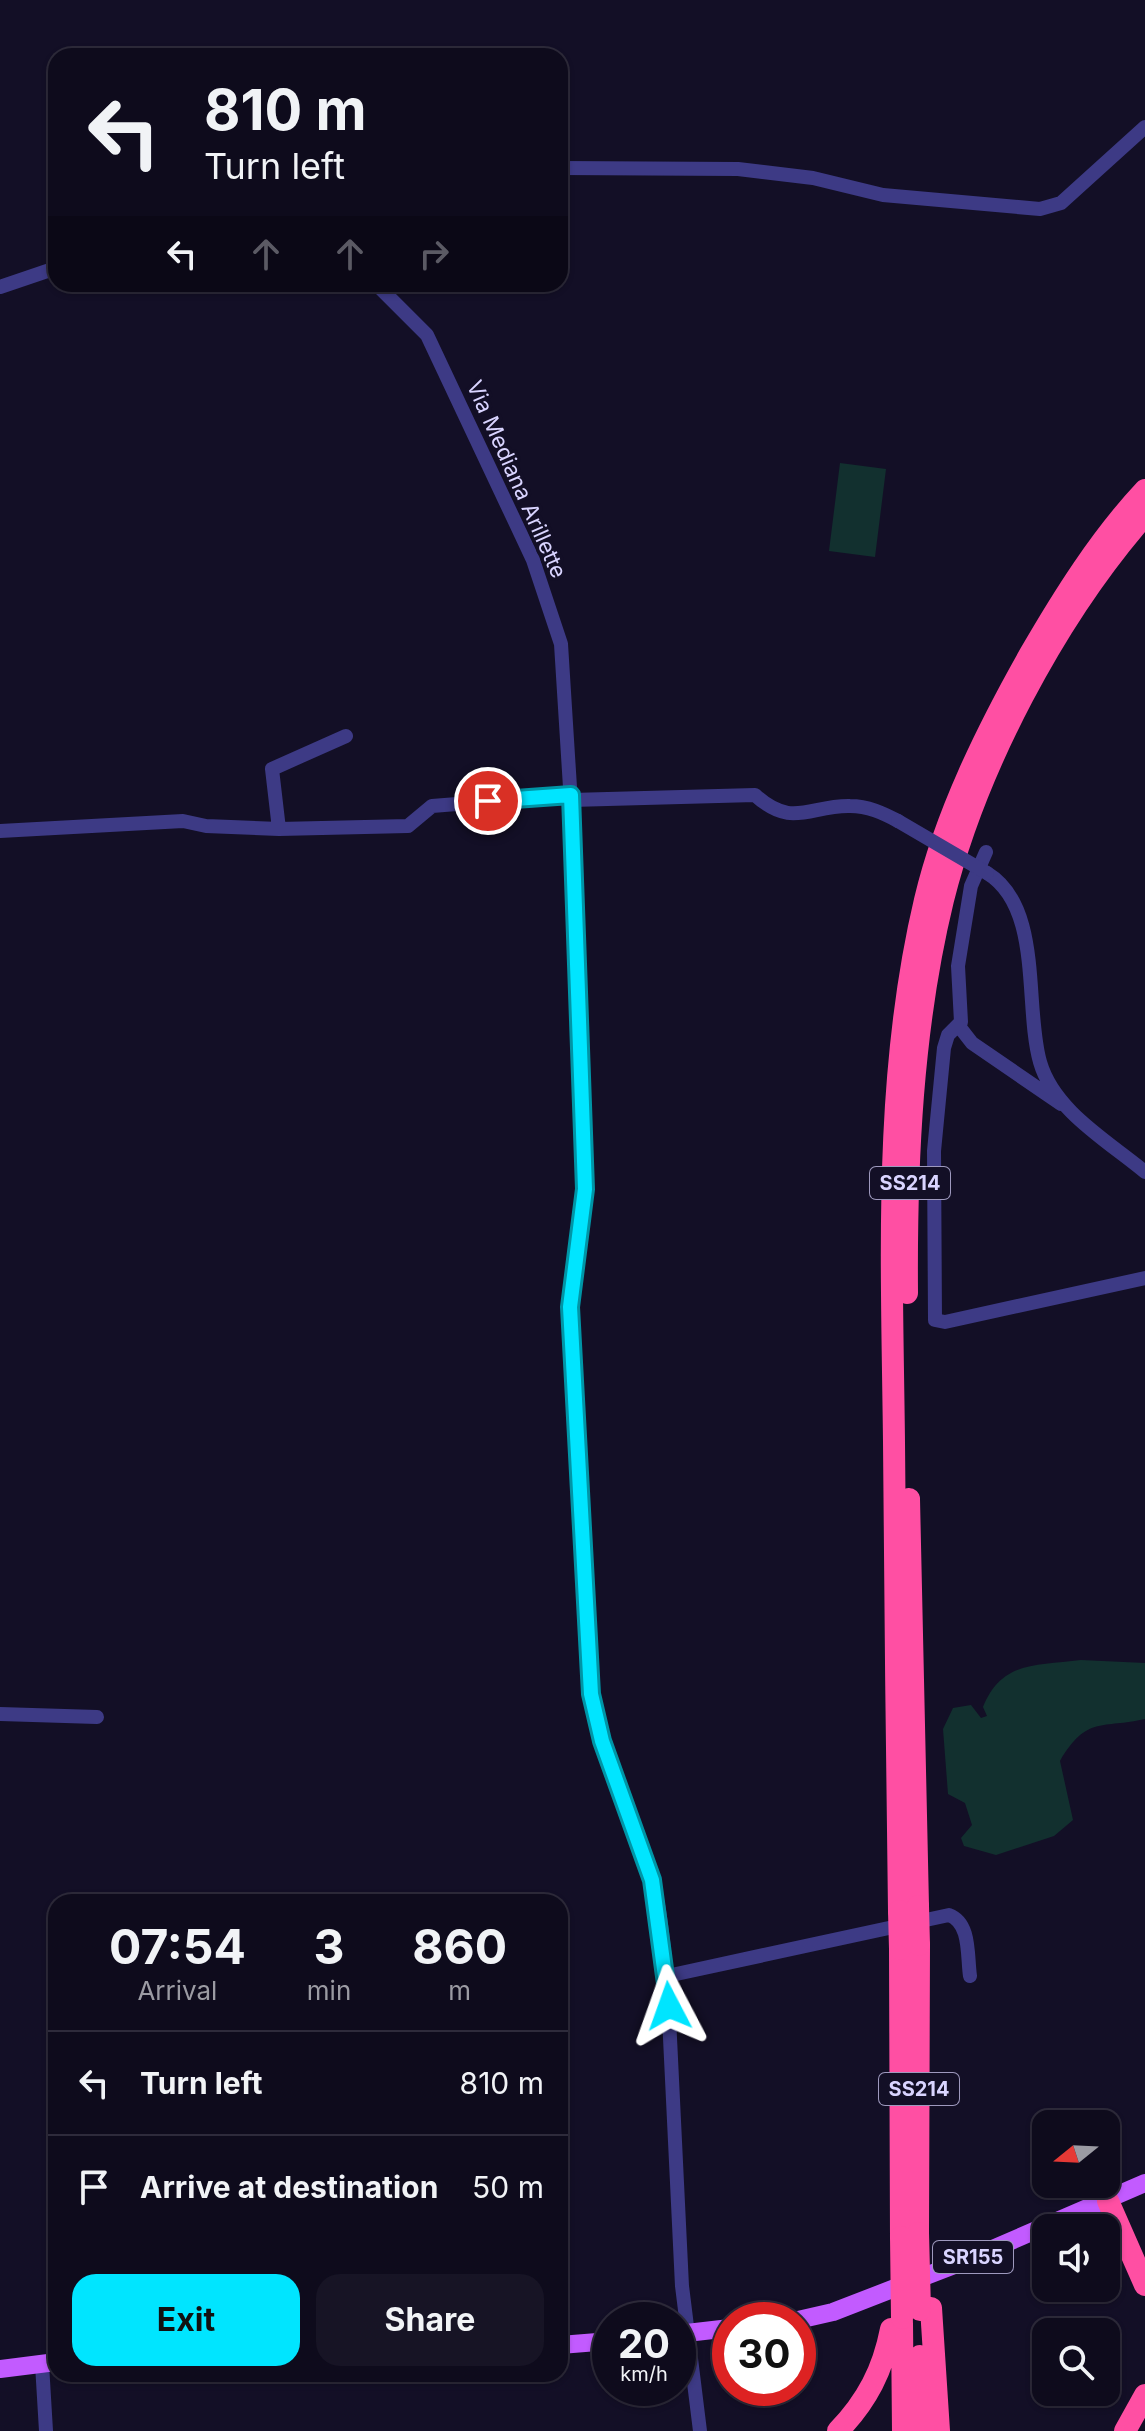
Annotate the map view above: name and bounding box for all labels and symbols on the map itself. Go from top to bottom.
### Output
street label: Via Mediana Arillette [462,376,572,582]
pin [454,767,522,835]
road number: SS214 [870,1167,950,1199]
position arrow [627,1964,711,2048]
road number: SS214 [879,2073,959,2105]
north arrow [1032,2110,1120,2198]
road number: SR155 [933,2241,1013,2273]
speed limit sign: 30 [712,2302,816,2406]

